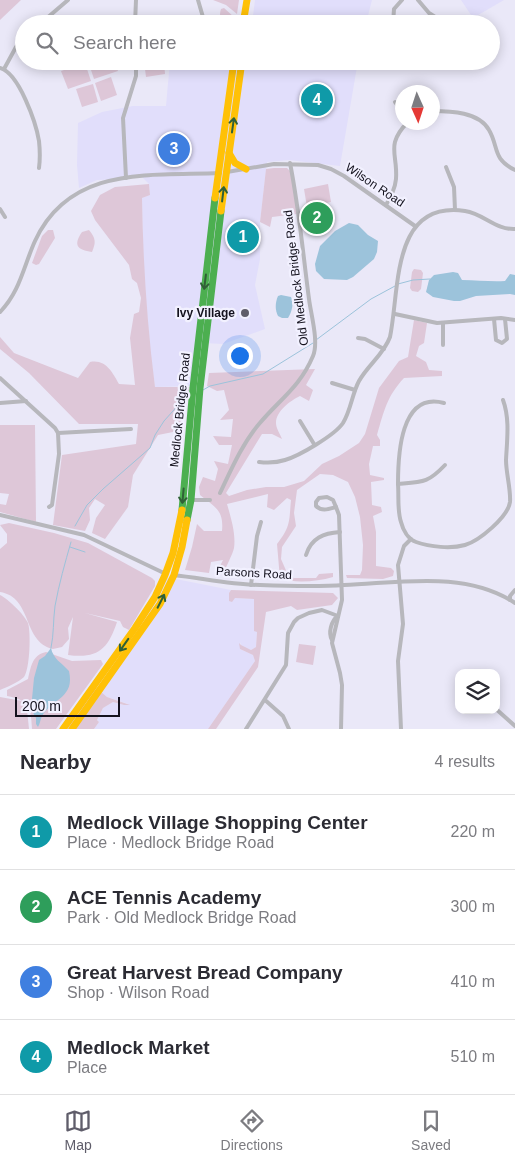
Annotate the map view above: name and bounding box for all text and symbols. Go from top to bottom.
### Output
search box [15,15,500,70]
icon: search [33,29,61,57]
text: Search here [73,32,177,53]
pin: 4 [301,81,333,119]
north arrow [395,85,440,130]
one-way arrow [228,117,238,133]
pin: 3 [158,130,190,168]
street label: Wilson Road [343,160,407,210]
one-way arrow [218,186,228,202]
pin: 2 [301,199,333,237]
street label: Old Medlock Bridge Road [281,209,311,347]
pin: 1 [227,218,259,256]
one-way arrow [200,274,210,290]
place label: Ivy Village [177,306,235,320]
marker: Ivy Village [239,307,251,319]
your location [227,343,253,369]
street label: Medlock Bridge Road [167,352,193,468]
one-way arrow [178,488,188,504]
street label: Parsons Road [216,564,292,582]
one-way arrow [156,593,166,608]
one-way arrow [119,637,129,651]
map controls [455,669,500,714]
button: layers [455,669,500,714]
scale bar [15,694,120,717]
text: 200 m [22,698,61,714]
text: Nearby [20,750,91,773]
text: 4 results [435,753,495,770]
text: Medlock Village Shopping Center [67,812,368,833]
text: 1 [32,823,40,840]
text: 220 m [451,823,495,840]
text: Place · Medlock Bridge Road [67,834,274,851]
text: ACE Tennis Academy [67,887,261,908]
text: 2 [32,898,40,915]
text: 300 m [451,898,495,915]
text: Park · Old Medlock Bridge Road [67,909,296,926]
text: Great Harvest Bread Company [67,962,343,983]
text: 3 [32,973,40,990]
text: 410 m [451,973,495,990]
text: Shop · Wilson Road [67,984,209,1001]
text: Medlock Market [67,1037,210,1058]
text: 4 [32,1048,40,1065]
text: 510 m [451,1048,495,1065]
text: Place [67,1059,107,1076]
tab: Map [64,1107,92,1153]
tab: Directions [221,1107,283,1153]
tab: Saved [411,1107,451,1153]

